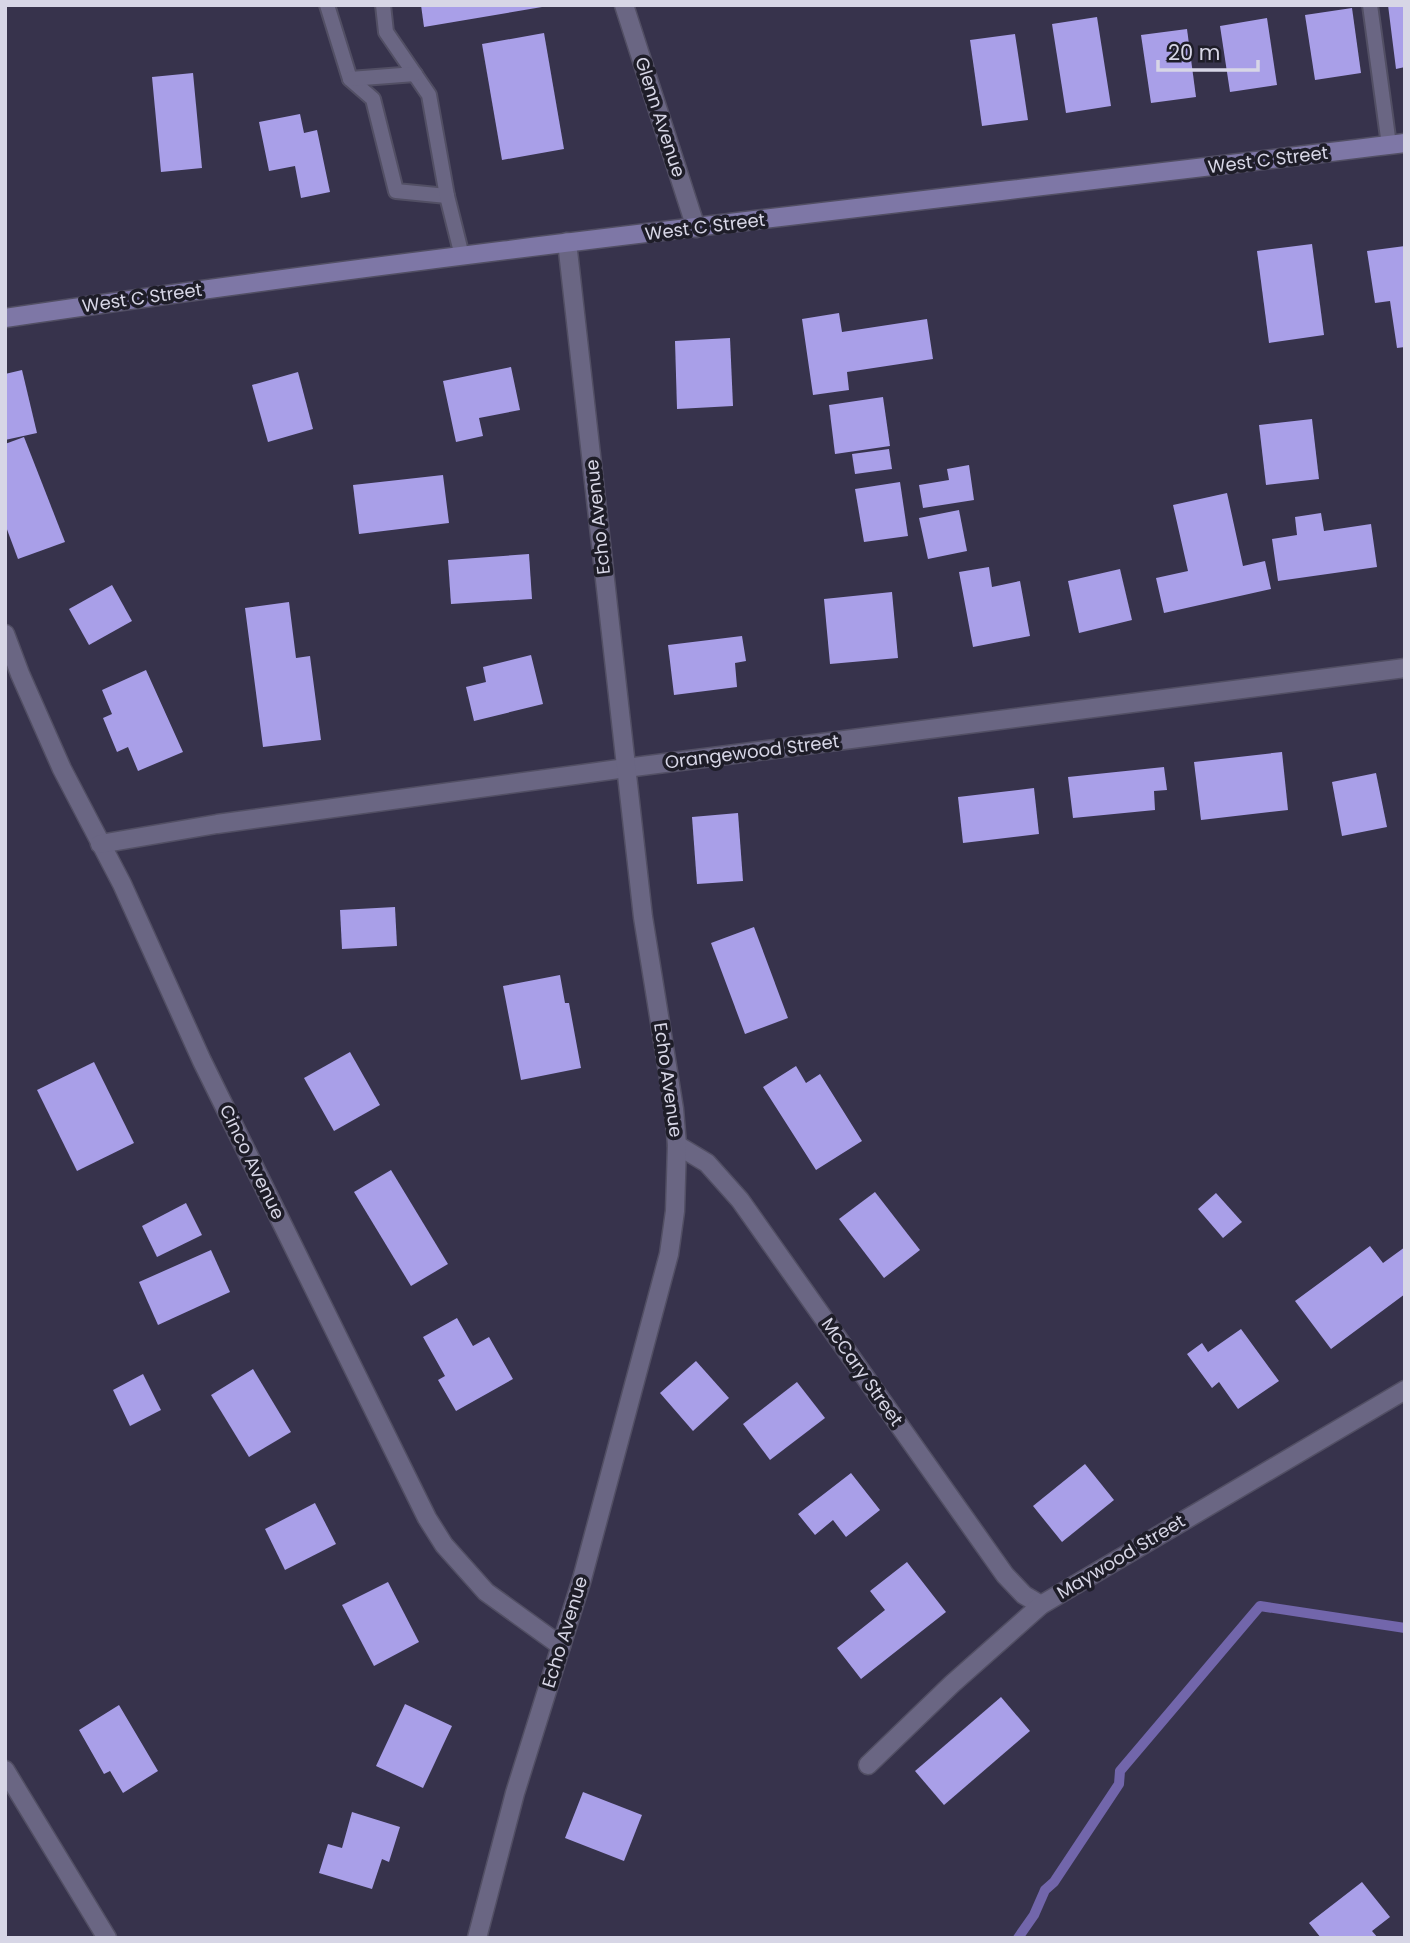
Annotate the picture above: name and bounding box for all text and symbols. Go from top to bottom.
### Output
scale bar [1158,28,1258,72]
text: 20 m [1168,38,1221,67]
street label: Glenn Avenue [629,54,692,180]
street label: West C Street [1206,140,1329,179]
street label: West C Street [643,207,766,246]
street label: West C Street [80,277,204,318]
street label: Echo Avenue [579,458,616,576]
street label: Orangewood Street [663,728,840,775]
street label: Echo Avenue [648,1021,689,1139]
street label: Cinco Avenue [214,1100,291,1223]
street label: McCary Street [816,1313,909,1431]
street label: Maywood Street [1052,1508,1189,1605]
street label: Echo Avenue [536,1573,593,1691]

